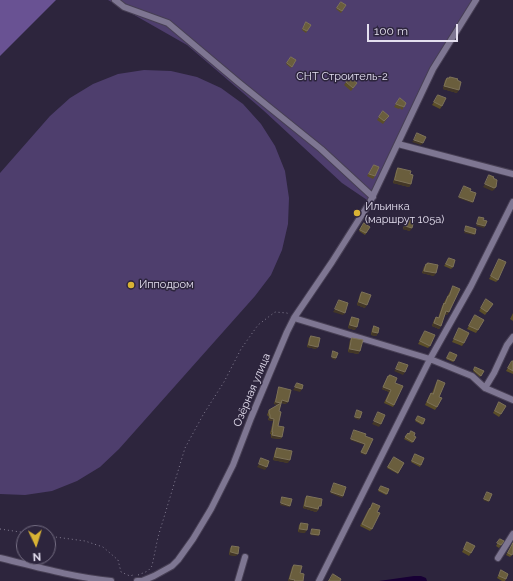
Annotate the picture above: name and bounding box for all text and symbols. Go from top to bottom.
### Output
scale bar [369,16,460,42]
text: 100 m [374,24,408,38]
park label: СНТ Строитель-2 [296,70,388,84]
place label: Ильинка (маршрут 105а) [365,200,444,226]
marker: Ильинка (маршрут 105а) [352,208,362,218]
place label: Ипподром [139,278,194,292]
marker: Ипподром [126,280,136,290]
street label: Озёрная улица [231,351,273,429]
north arrow [16,525,56,565]
text: N [32,550,41,563]

